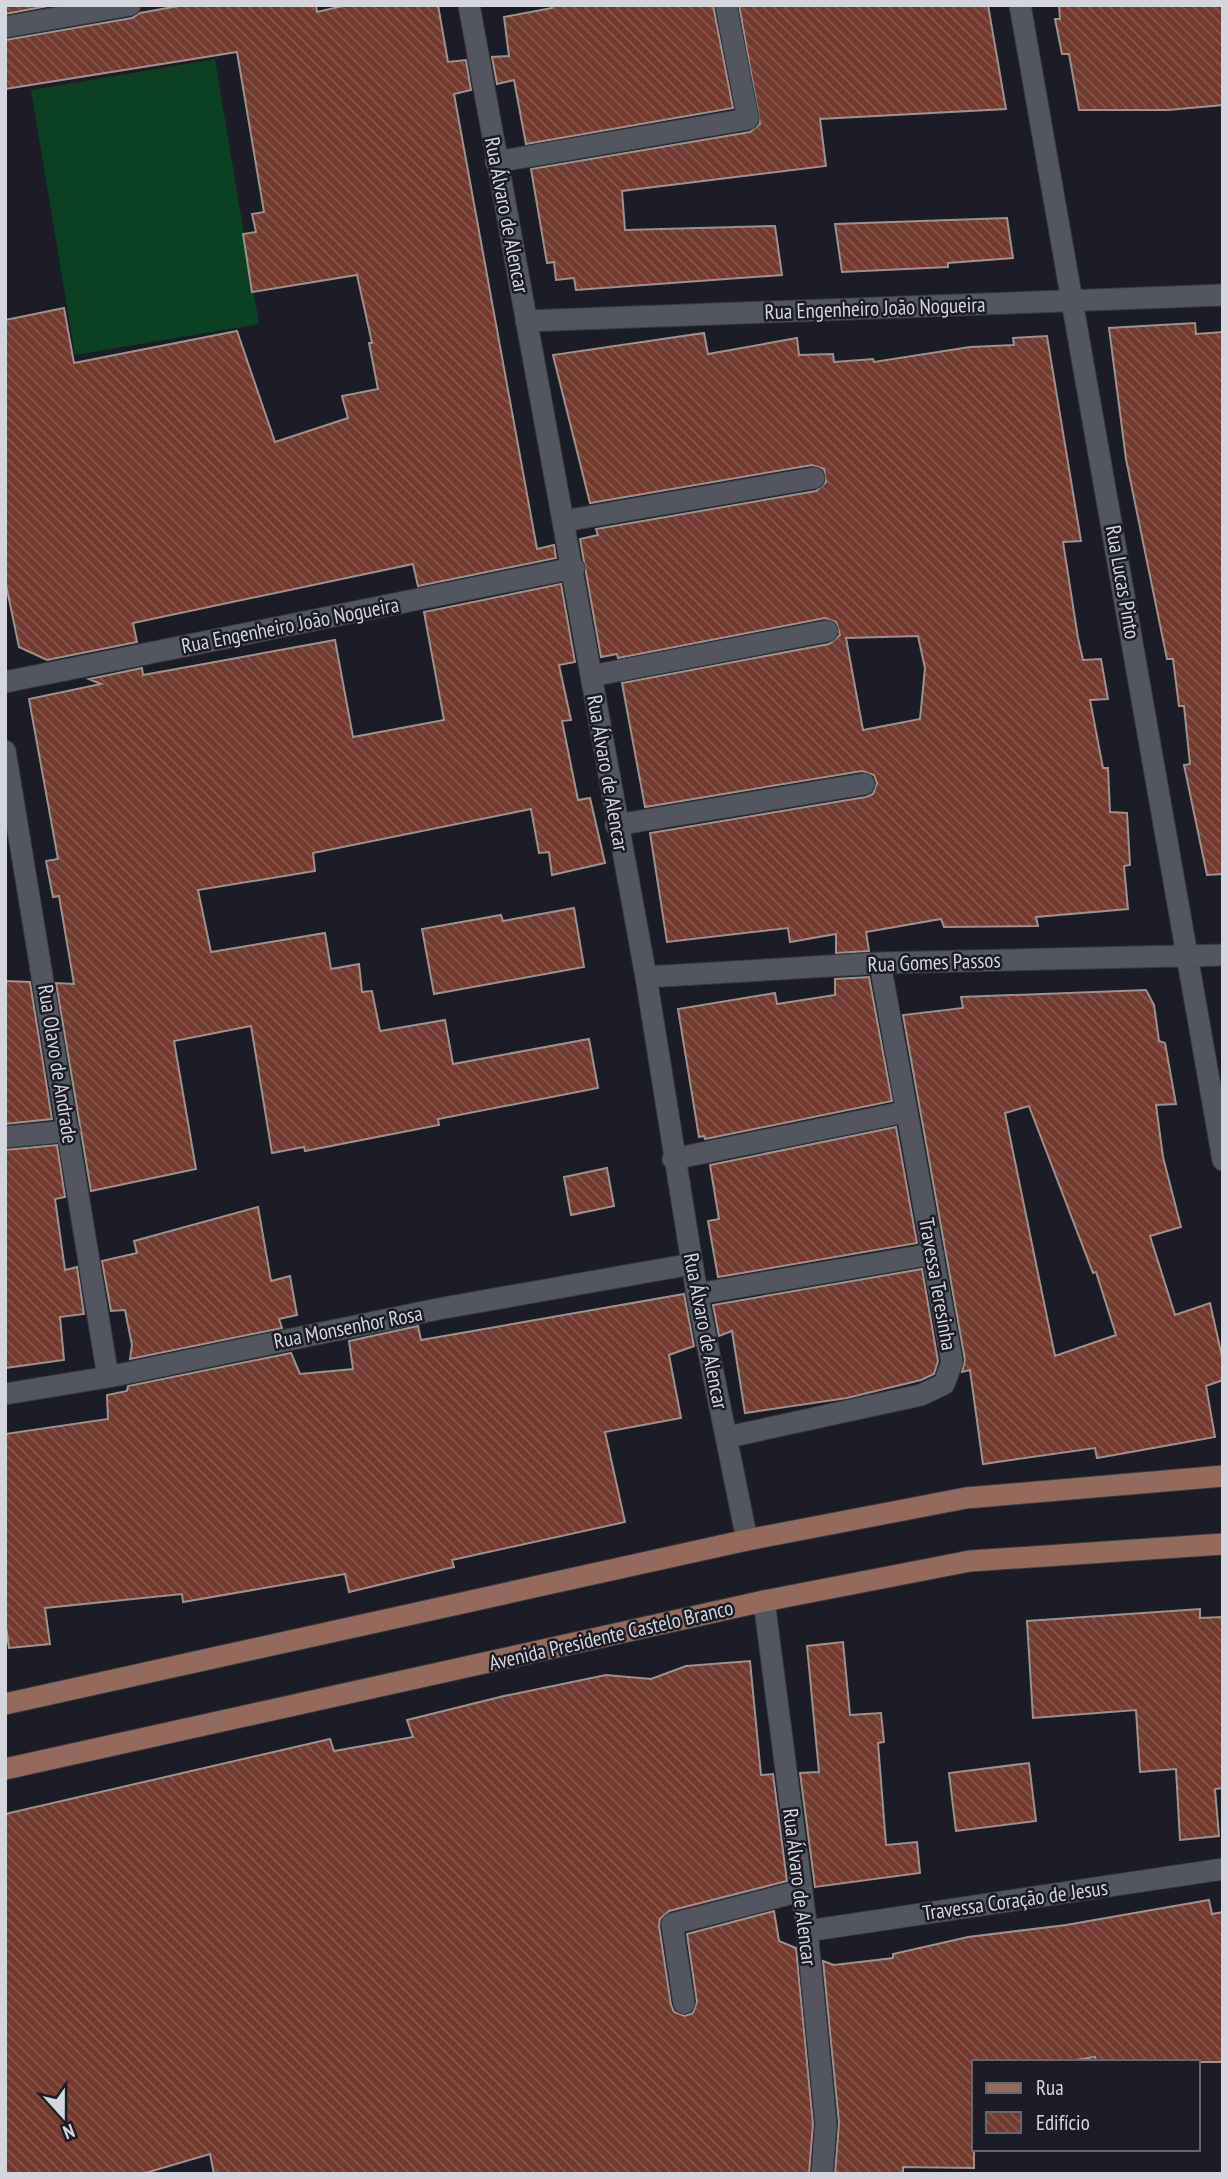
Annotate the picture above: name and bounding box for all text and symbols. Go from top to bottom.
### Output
street label: Rua Álvaro de Alencar [479,135,535,295]
street label: Rua Engenheiro João Nogueira [764,291,986,325]
street label: Rua Lucas Pinto [1100,523,1146,641]
street label: Rua Engenheiro João Nogueira [179,591,401,659]
street label: Rua Álvaro de Alencar [581,693,635,853]
street label: Rua Gomes Passos [867,946,1001,978]
street label: Rua Olavo de Andrade [32,983,84,1145]
street label: Travessa Teresinha [913,1216,963,1352]
street label: Rua Álvaro de Alencar [678,1251,734,1411]
street label: Rua Monsenhor Rosa [271,1299,425,1355]
street label: Avenida Presidente Castelo Branco [486,1594,736,1676]
street label: Rua Álvaro de Alencar [777,1807,823,1967]
street label: Travessa Coração de Jesus [921,1874,1109,1926]
legend [972,2060,1200,2151]
text: Rua [1036,2074,1064,2101]
north arrow [28,2081,98,2151]
text: Edifício [1036,2109,1090,2136]
text: N [60,2119,78,2145]

